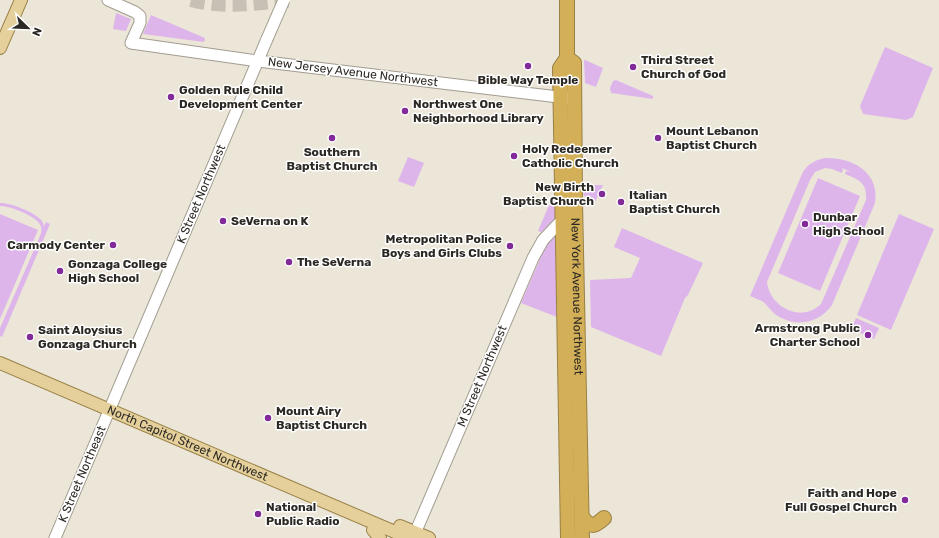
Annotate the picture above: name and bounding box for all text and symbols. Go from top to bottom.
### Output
north arrow [8,8,48,48]
text: N [29,26,44,38]
place label: Third Street Church of God [641,53,726,81]
street label: New Jersey Avenue Northwest [267,55,439,89]
marker: Bible Way Temple [523,61,533,71]
marker: Third Street Church of God [628,62,638,72]
place label: Bible Way Temple [478,73,578,87]
place label: Golden Rule Child Development Center [179,83,303,111]
marker: Golden Rule Child Development Center [166,92,176,102]
place label: Northwest One Neighborhood Library [413,97,544,125]
marker: Northwest One Neighborhood Library [400,106,410,116]
place label: Mount Lebanon Baptist Church [666,124,759,152]
marker: Southern Baptist Church [327,133,337,143]
marker: Mount Lebanon Baptist Church [653,133,663,143]
street label: K Street Northwest [174,142,228,246]
place label: Holy Redeemer Catholic Church [522,142,619,170]
place label: Southern Baptist Church [286,145,378,173]
marker: Holy Redeemer Catholic Church [509,151,519,161]
place label: New Birth Baptist Church [503,180,594,208]
place label: Italian Baptist Church [629,188,720,216]
marker: New Birth Baptist Church [597,189,607,199]
marker: Italian Baptist Church [616,197,626,207]
place label: Dunbar High School [813,210,884,238]
place label: SeVerna on K [231,214,309,228]
marker: SeVerna on K [218,216,228,226]
street label: New York Avenue Northwest [568,217,586,376]
marker: Dunbar High School [800,219,810,229]
place label: Metropolitan Police Boys and Girls Clubs [382,232,502,260]
place label: Carmody Center [7,238,106,252]
marker: Carmody Center [108,240,118,250]
marker: Metropolitan Police Boys and Girls Clubs [505,241,515,251]
place label: The SeVerna [297,255,371,269]
place label: Gonzaga College High School [68,257,167,285]
marker: The SeVerna [284,257,294,267]
marker: Gonzaga College High School [55,266,65,276]
place label: Armstrong Public Charter School [755,321,860,349]
place label: Saint Aloysius Gonzaga Church [38,323,137,351]
street label: M Street Northwest [454,323,510,429]
marker: Armstrong Public Charter School [863,330,873,340]
marker: Saint Aloysius Gonzaga Church [25,332,35,342]
street label: North Capitol Street Northwest [105,403,270,484]
place label: Mount Airy Baptist Church [276,404,367,432]
marker: Mount Airy Baptist Church [263,413,273,423]
street label: K Street Northeast [55,423,109,524]
place label: Faith and Hope Full Gospel Church [785,486,897,514]
marker: Faith and Hope Full Gospel Church [900,495,910,505]
place label: National Public Radio [266,500,340,528]
marker: National Public Radio [253,509,263,519]

